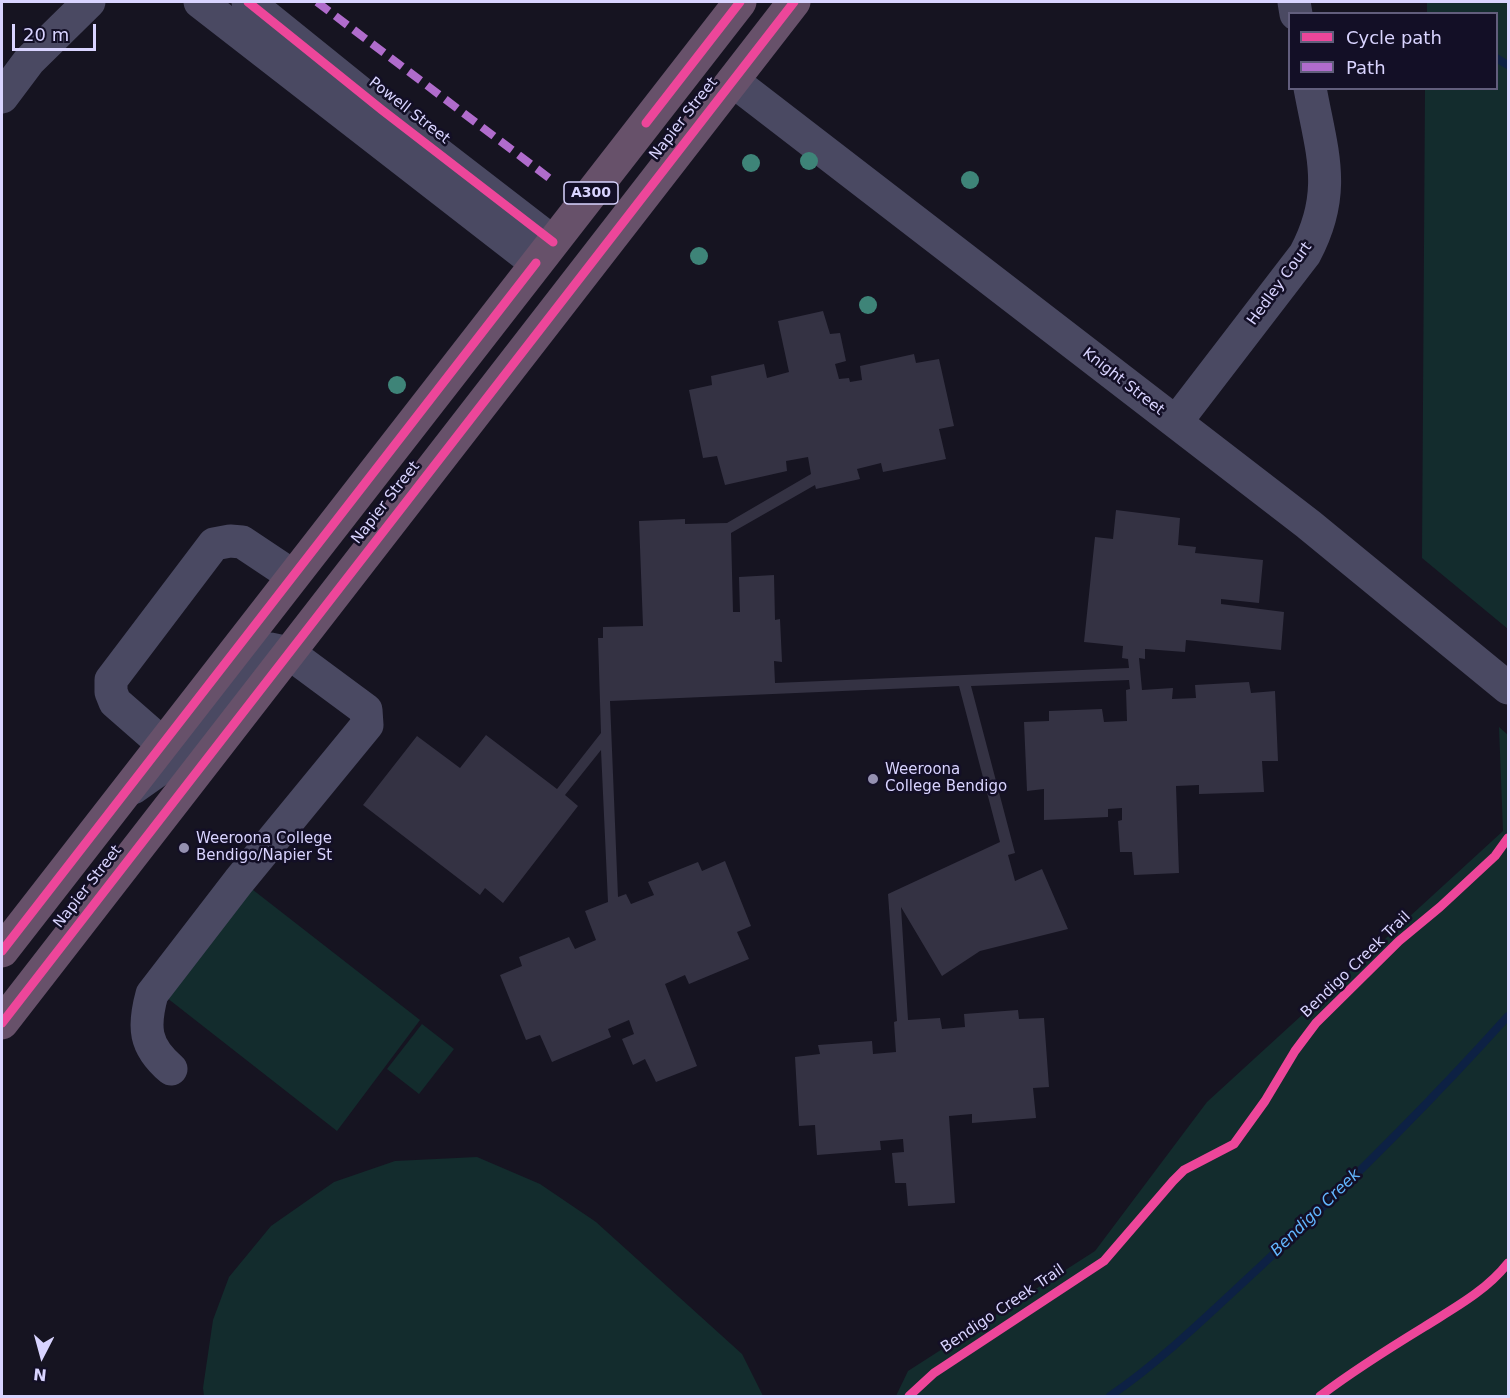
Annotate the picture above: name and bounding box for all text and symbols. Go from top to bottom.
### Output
scale bar [15,12,99,50]
legend [1288,12,1498,90]
text: 20 m [23,24,69,45]
text: Cycle path [1346,27,1442,48]
text: Path [1346,57,1386,78]
street label: Powell Street [365,74,453,148]
street label: Napier Street [646,74,722,164]
road number: A300 [564,182,618,204]
street label: Hedley Court [1244,239,1316,329]
street label: Knight Street [1079,345,1167,419]
street label: Napier Street [348,458,424,548]
place label: Weeroona College Bendigo [885,761,1007,796]
marker: Weeroona College Bendigo [866,772,880,786]
place label: Weeroona College Bendigo/Napier St [196,830,332,865]
marker: Weeroona College Bendigo/Napier St [177,841,191,855]
street label: Napier Street [50,842,126,932]
street label: Bendigo Creek Trail [1298,908,1414,1022]
water label: Bendigo Creek [1267,1165,1365,1261]
street label: Bendigo Creek Trail [938,1261,1068,1357]
north arrow [12,1326,72,1386]
text: N [32,1364,48,1385]

